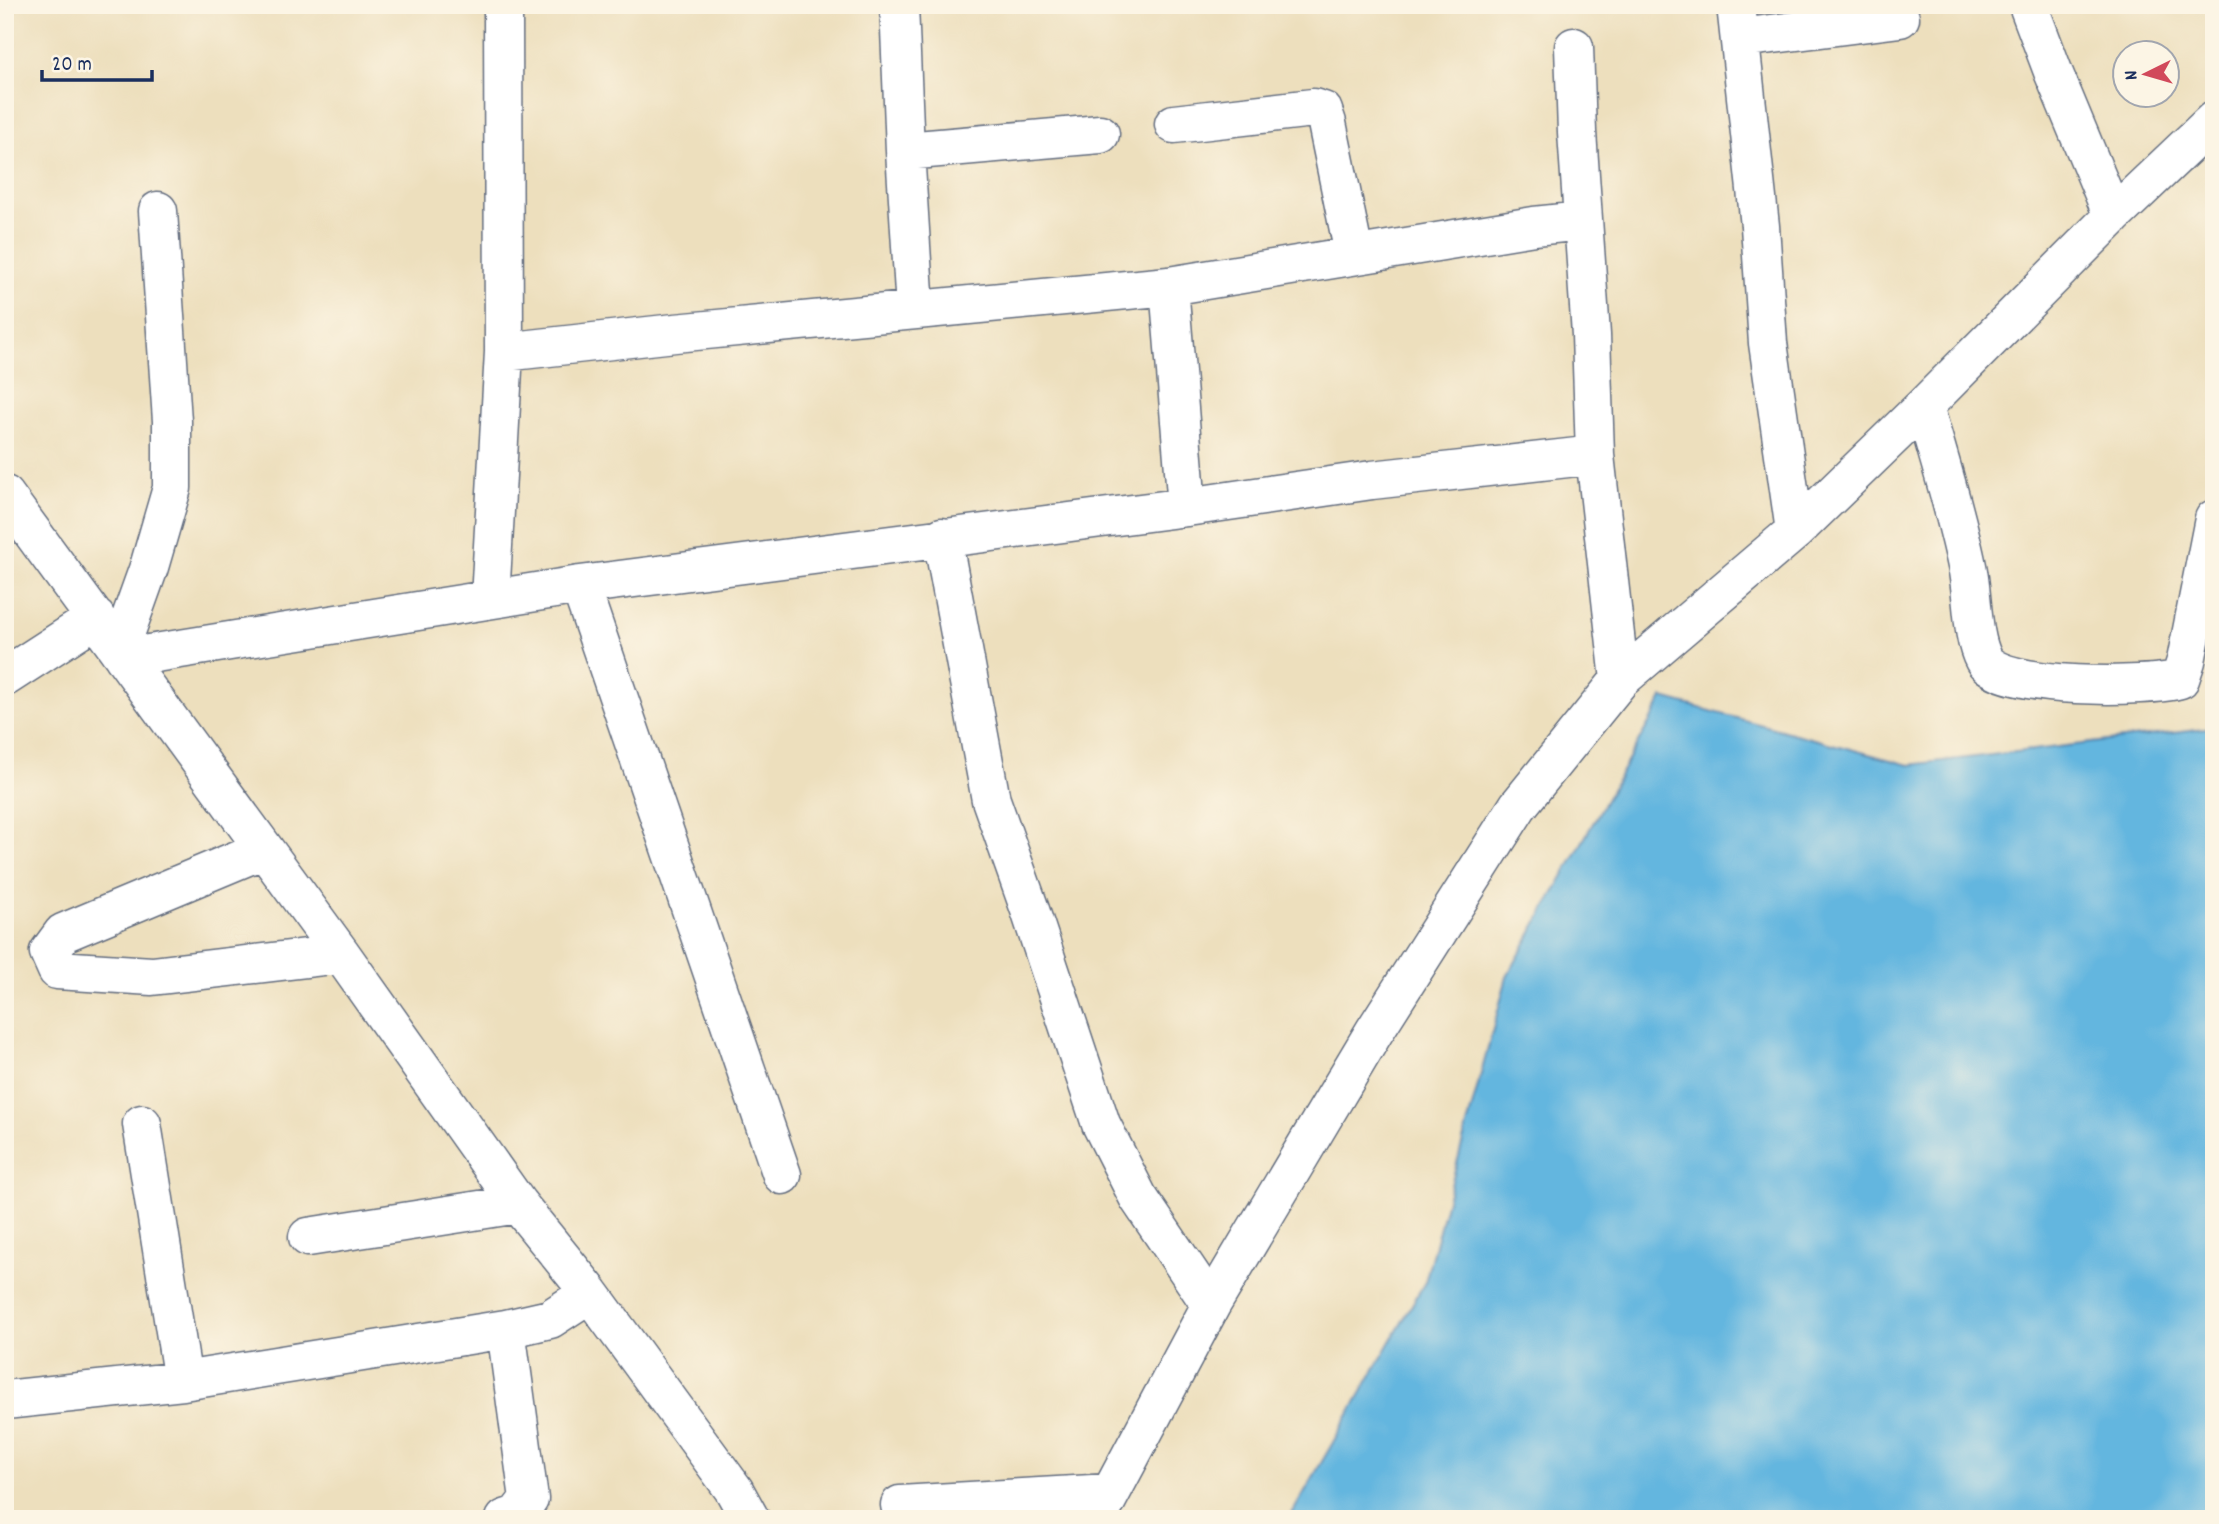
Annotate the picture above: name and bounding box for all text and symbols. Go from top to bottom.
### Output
scale bar [42,38,152,82]
north arrow [2110,38,2180,108]
text: 20 m [52,51,92,81]
text: N [2119,69,2146,81]

